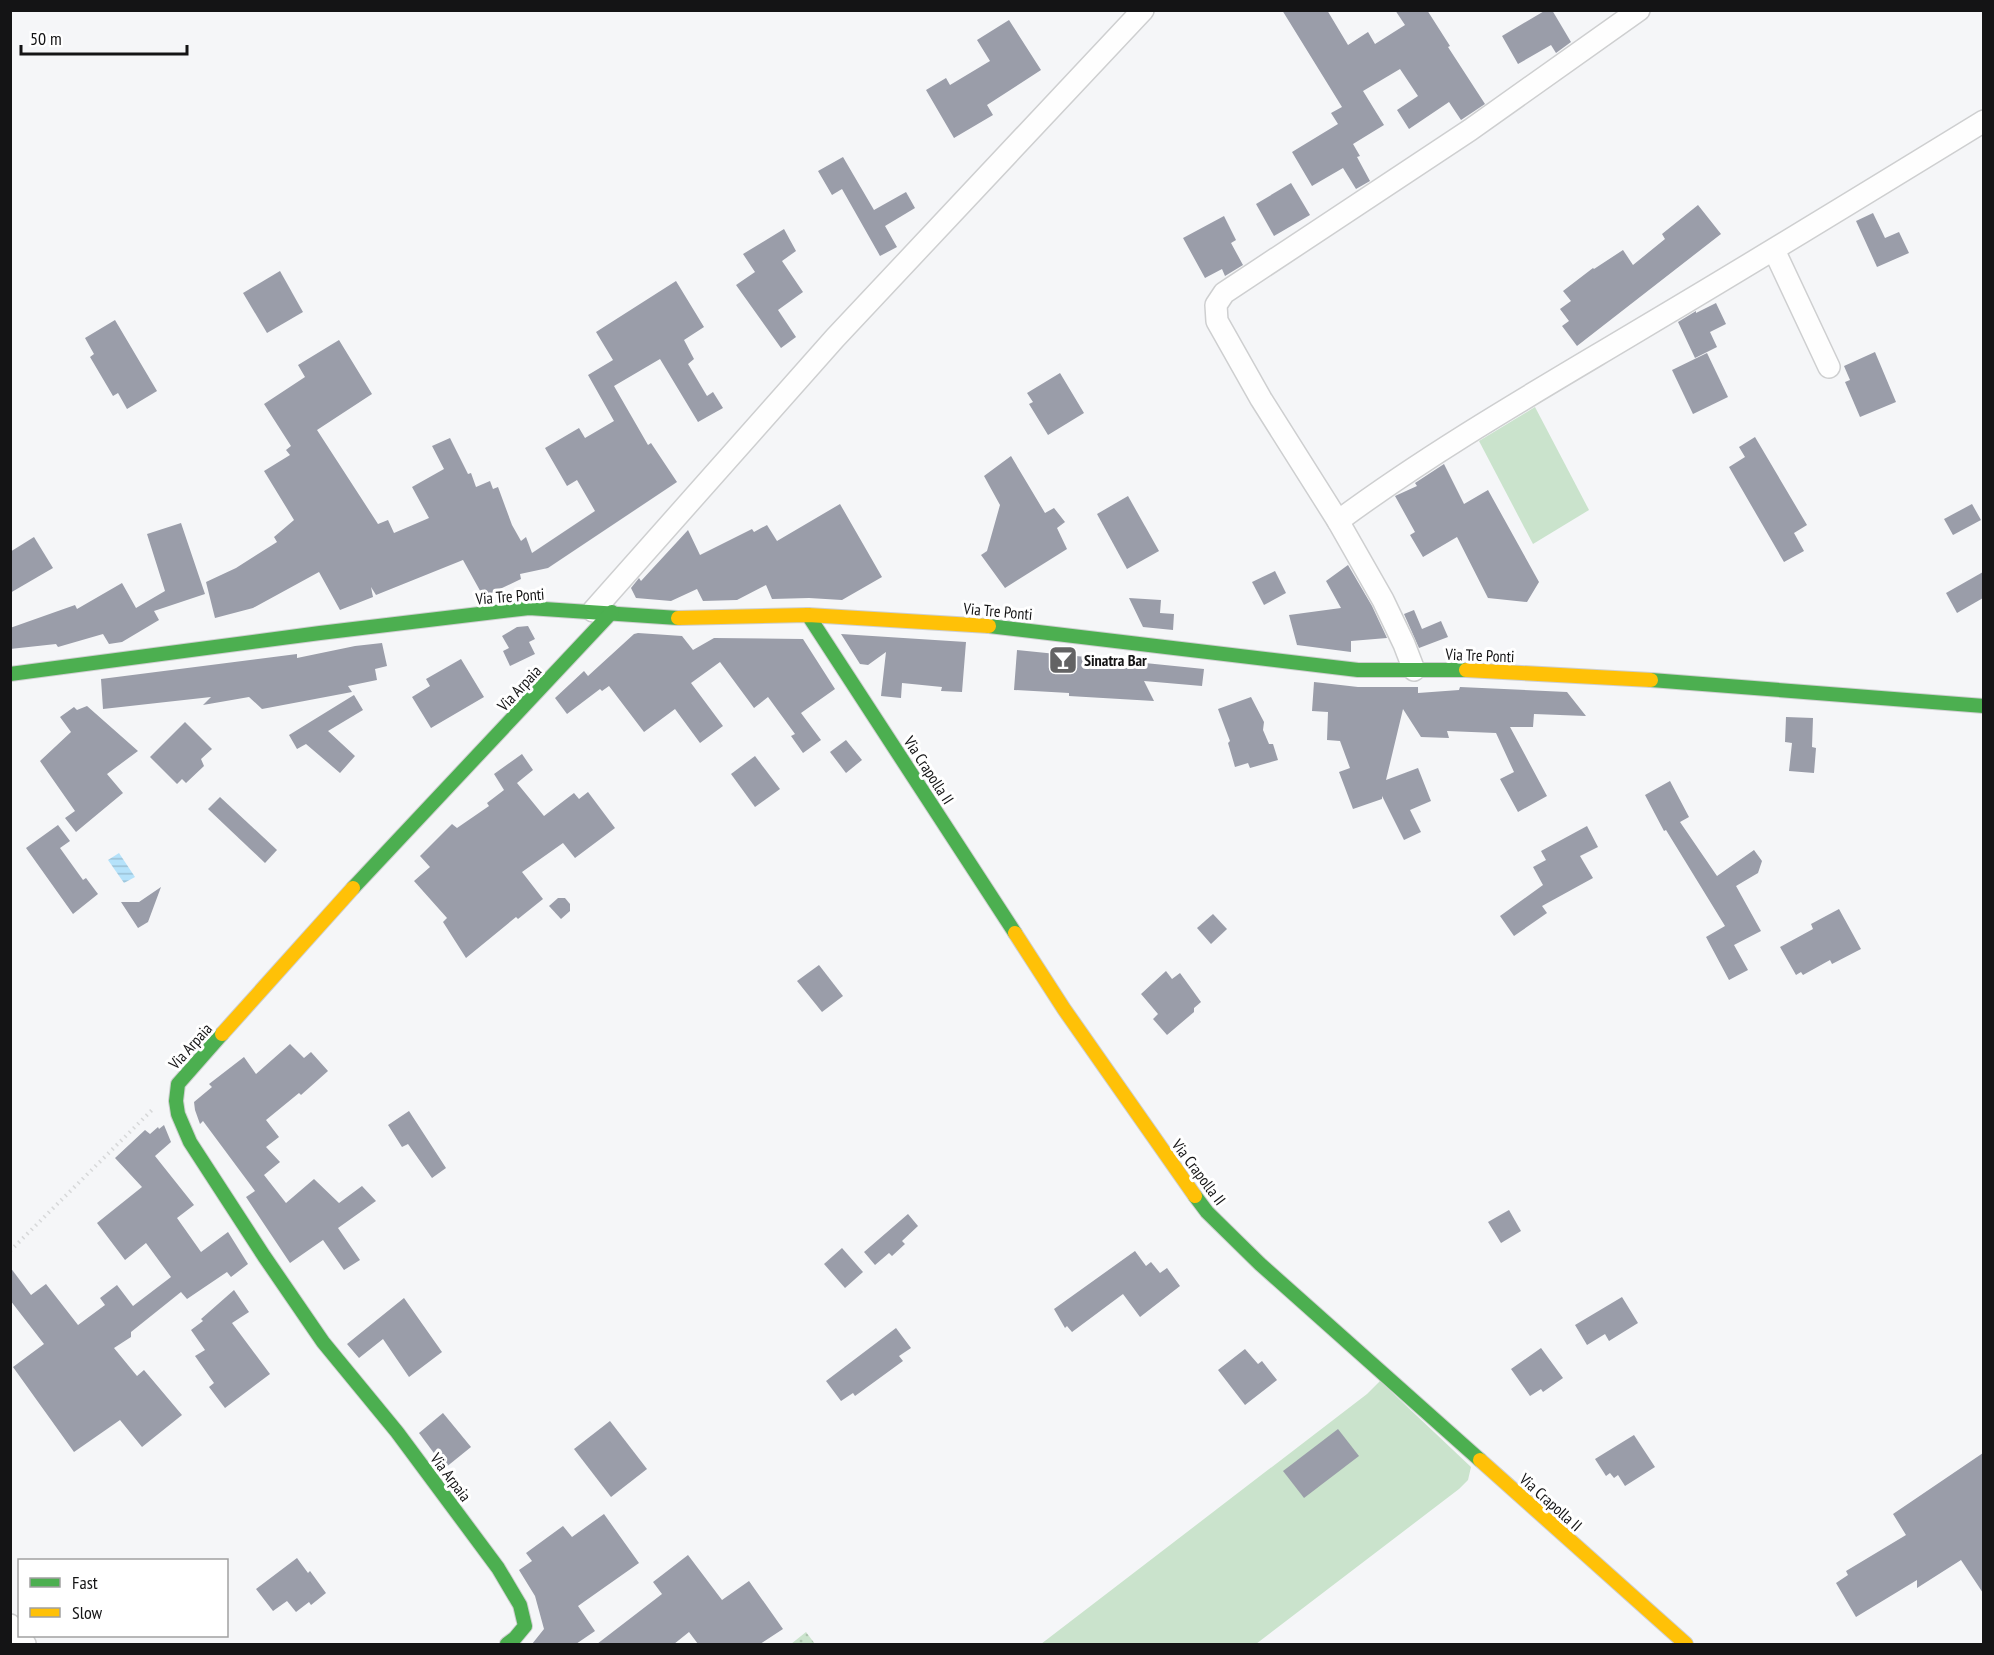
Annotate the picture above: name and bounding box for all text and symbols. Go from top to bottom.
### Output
scale bar [21,18,188,56]
text: 50 m [30,27,62,50]
street label: Via Tre Ponti [474,584,545,608]
street label: Via Tre Ponti [962,598,1033,624]
bar icon: Sinatra Bar [1047,644,1079,676]
street label: Via Tre Ponti [1444,644,1515,666]
place label: Sinatra Bar [1084,650,1147,670]
street label: Via Arpaia [492,661,545,716]
street label: Via Crapolla II [899,731,958,808]
street label: Via Arpaia [163,1019,216,1074]
street label: Via Crapolla II [1167,1134,1230,1209]
street label: Via Arpaia [426,1448,476,1505]
street label: Via Crapolla II [1515,1468,1586,1535]
legend [18,1559,228,1637]
text: Fast [72,1571,98,1594]
text: Slow [72,1601,103,1624]

